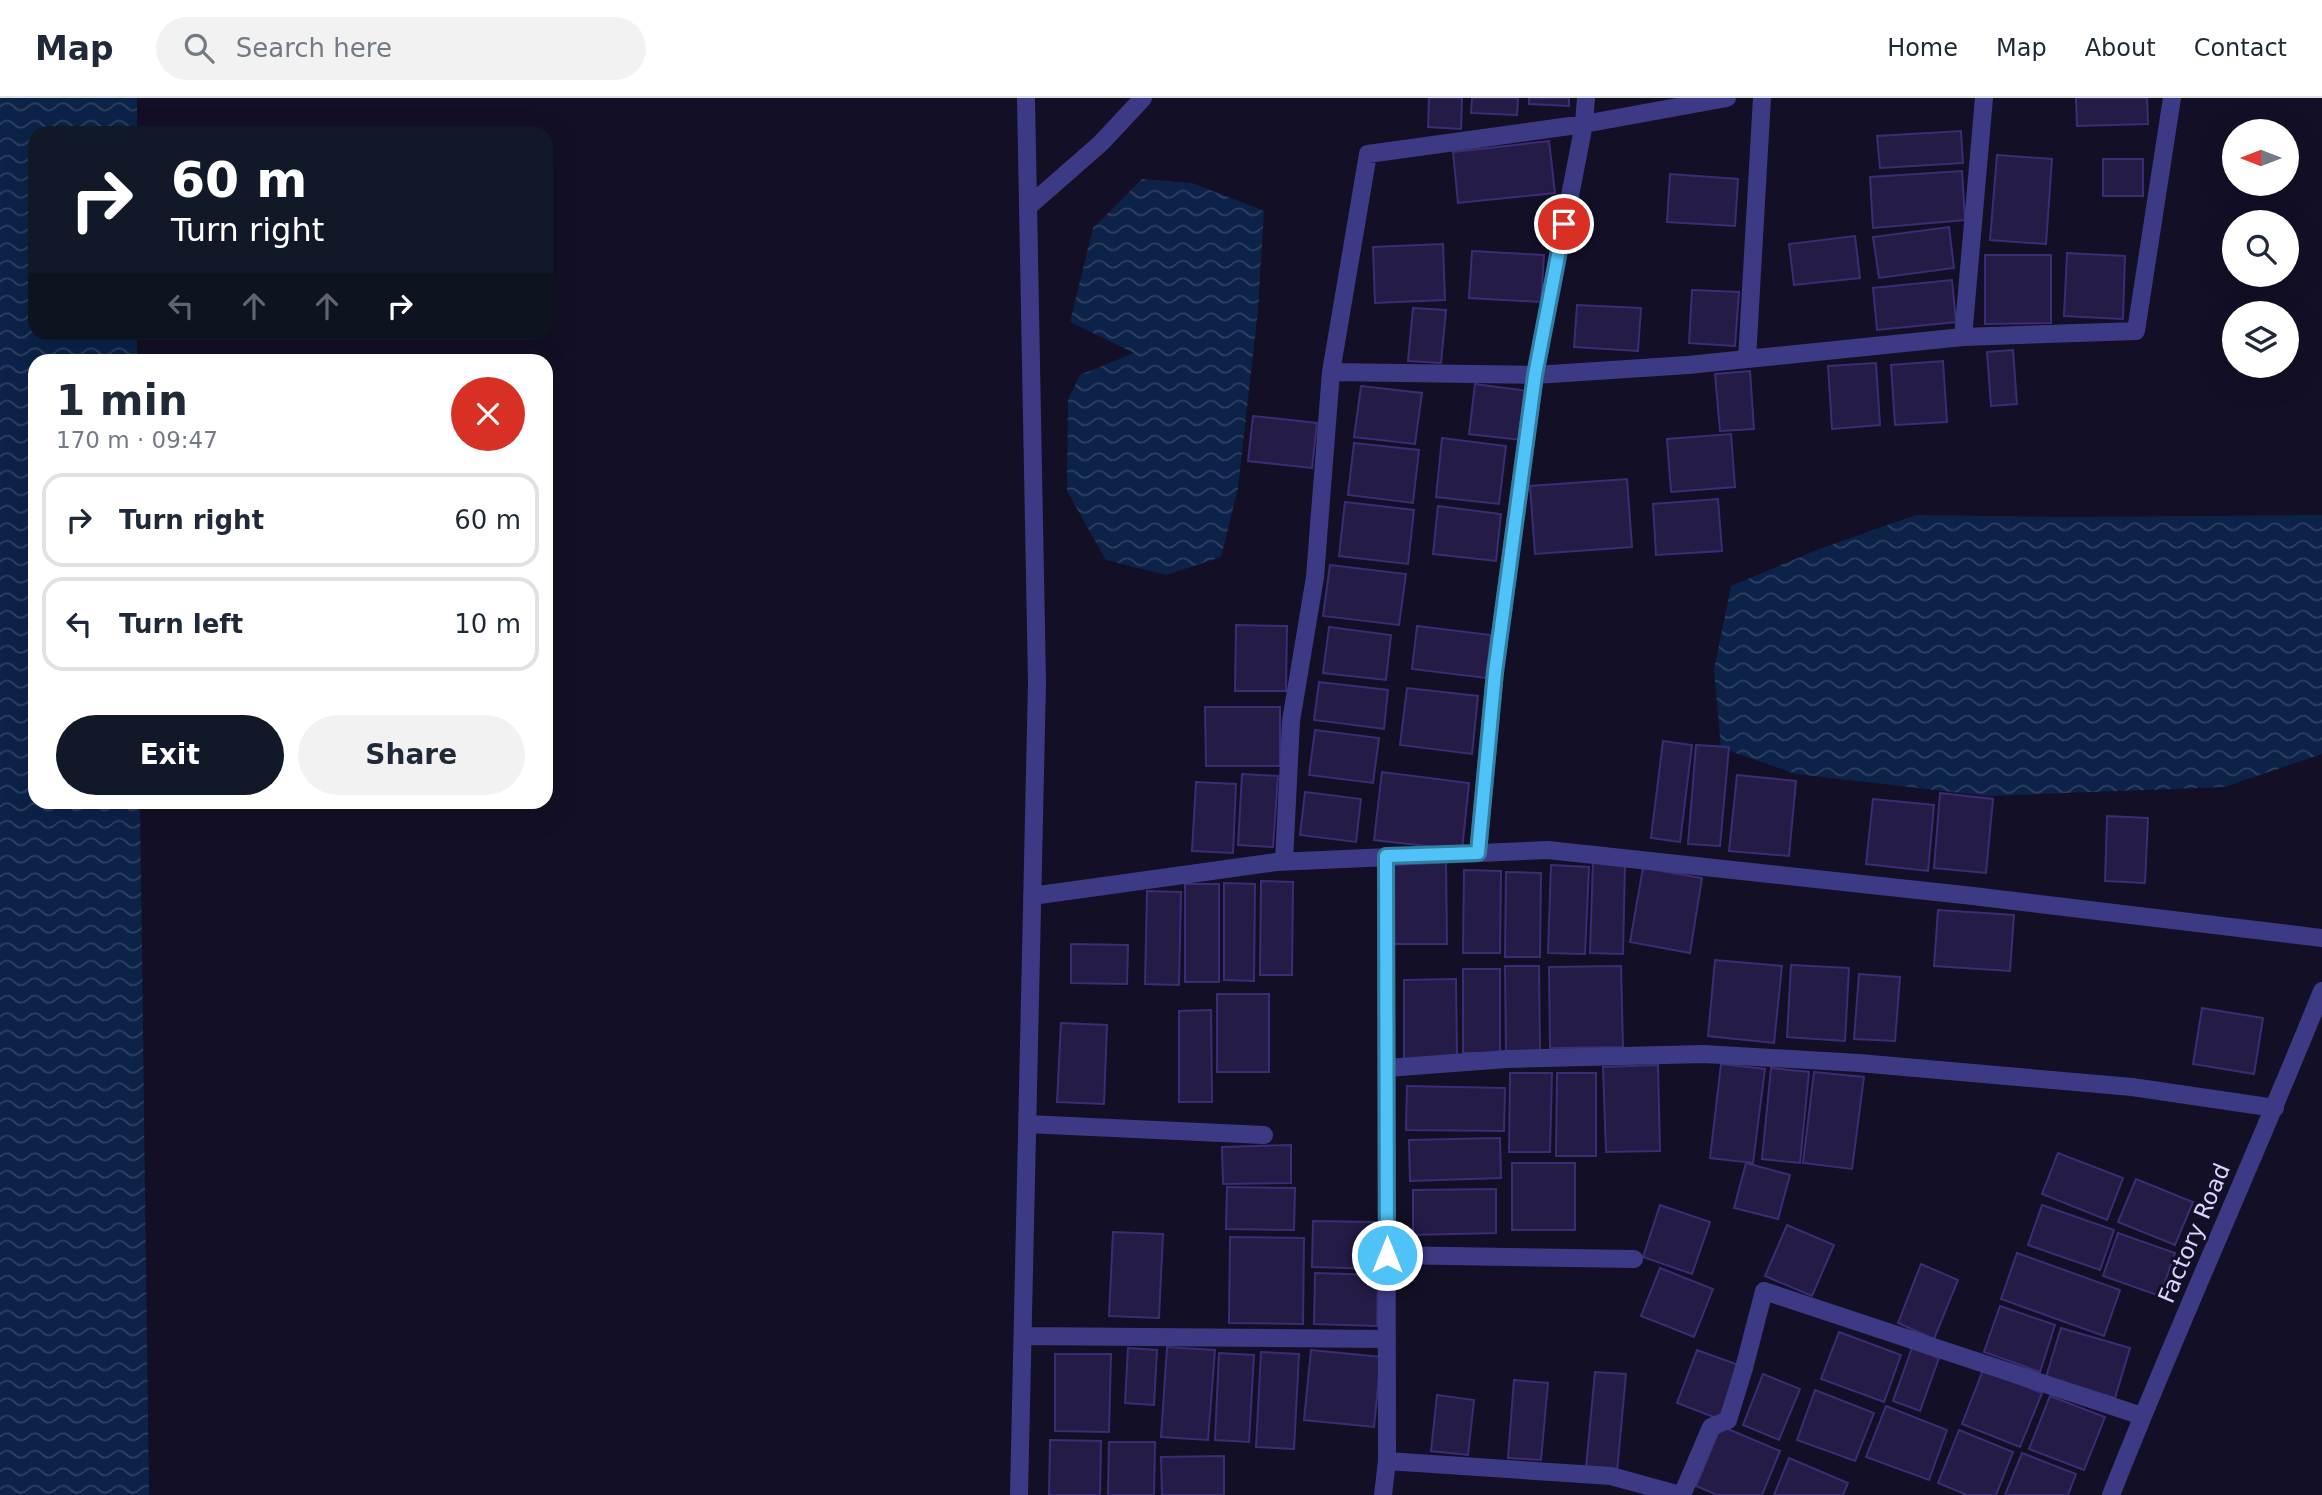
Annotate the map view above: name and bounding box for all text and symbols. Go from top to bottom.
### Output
search box [156,17,646,80]
text: Map [35,29,114,68]
icon: search [180,29,218,67]
text: Search here [236,33,392,63]
text: Home [1887,34,1958,62]
text: Map [1996,34,2047,62]
text: About [2085,34,2156,62]
text: Contact [2194,34,2287,62]
north arrow [2222,119,2300,196]
map controls [2222,119,2299,378]
text: 60 m [171,152,307,209]
icon: right [56,154,147,245]
pin [1534,194,1594,254]
icon: arrive [1545,205,1583,243]
button: search [2222,210,2299,287]
text: Turn right [171,211,324,249]
icon: left [162,287,200,325]
icon: ahead [235,287,273,325]
icon: ahead [308,287,346,325]
icon: right [381,287,419,325]
button: layers [2222,301,2299,378]
text: 1 min [56,376,188,425]
button: close [451,377,525,451]
text: 170 m · 09:47 [56,427,218,453]
icon: right [60,501,98,539]
text: Turn right [119,505,264,535]
text: 60 m [454,505,521,535]
icon: left [60,605,98,643]
text: Turn left [119,609,243,639]
text: 10 m [454,609,521,639]
button: Exit [56,715,284,795]
button: Share [298,715,525,795]
street label: Factory Road [2153,1159,2235,1307]
position arrow [1350,1218,1424,1292]

